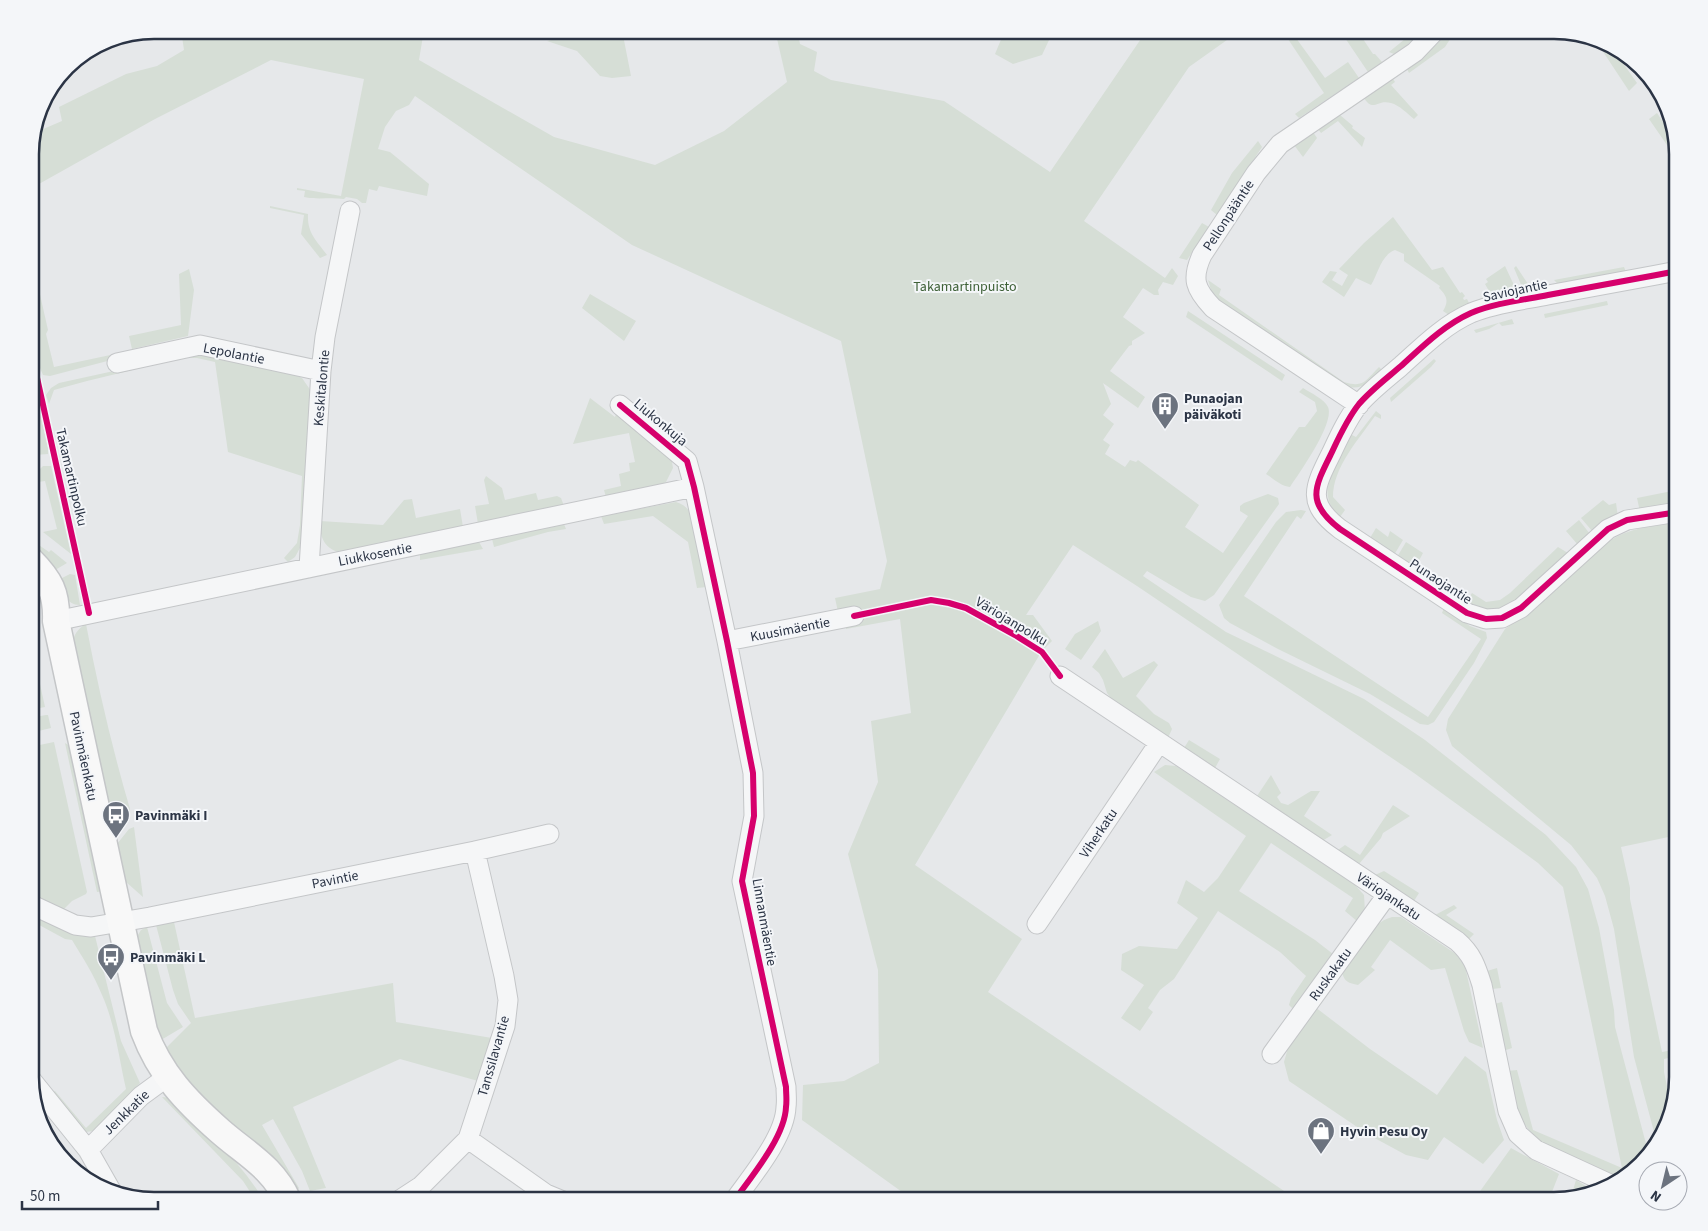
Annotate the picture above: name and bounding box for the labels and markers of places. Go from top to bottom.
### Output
place label: Punaojan päiväkoti [1184,389,1243,425]
building icon: Punaojan päiväkoti [1150,391,1180,430]
bus stop icon: Pavinmäki I [101,800,131,839]
place label: Pavinmäki I [135,806,207,826]
bus stop icon: Pavinmäki L [96,942,126,981]
place label: Pavinmäki L [130,948,205,968]
shop icon: Hyvin Pesu Oy [1306,1116,1336,1155]
place label: Hyvin Pesu Oy [1340,1122,1429,1142]

